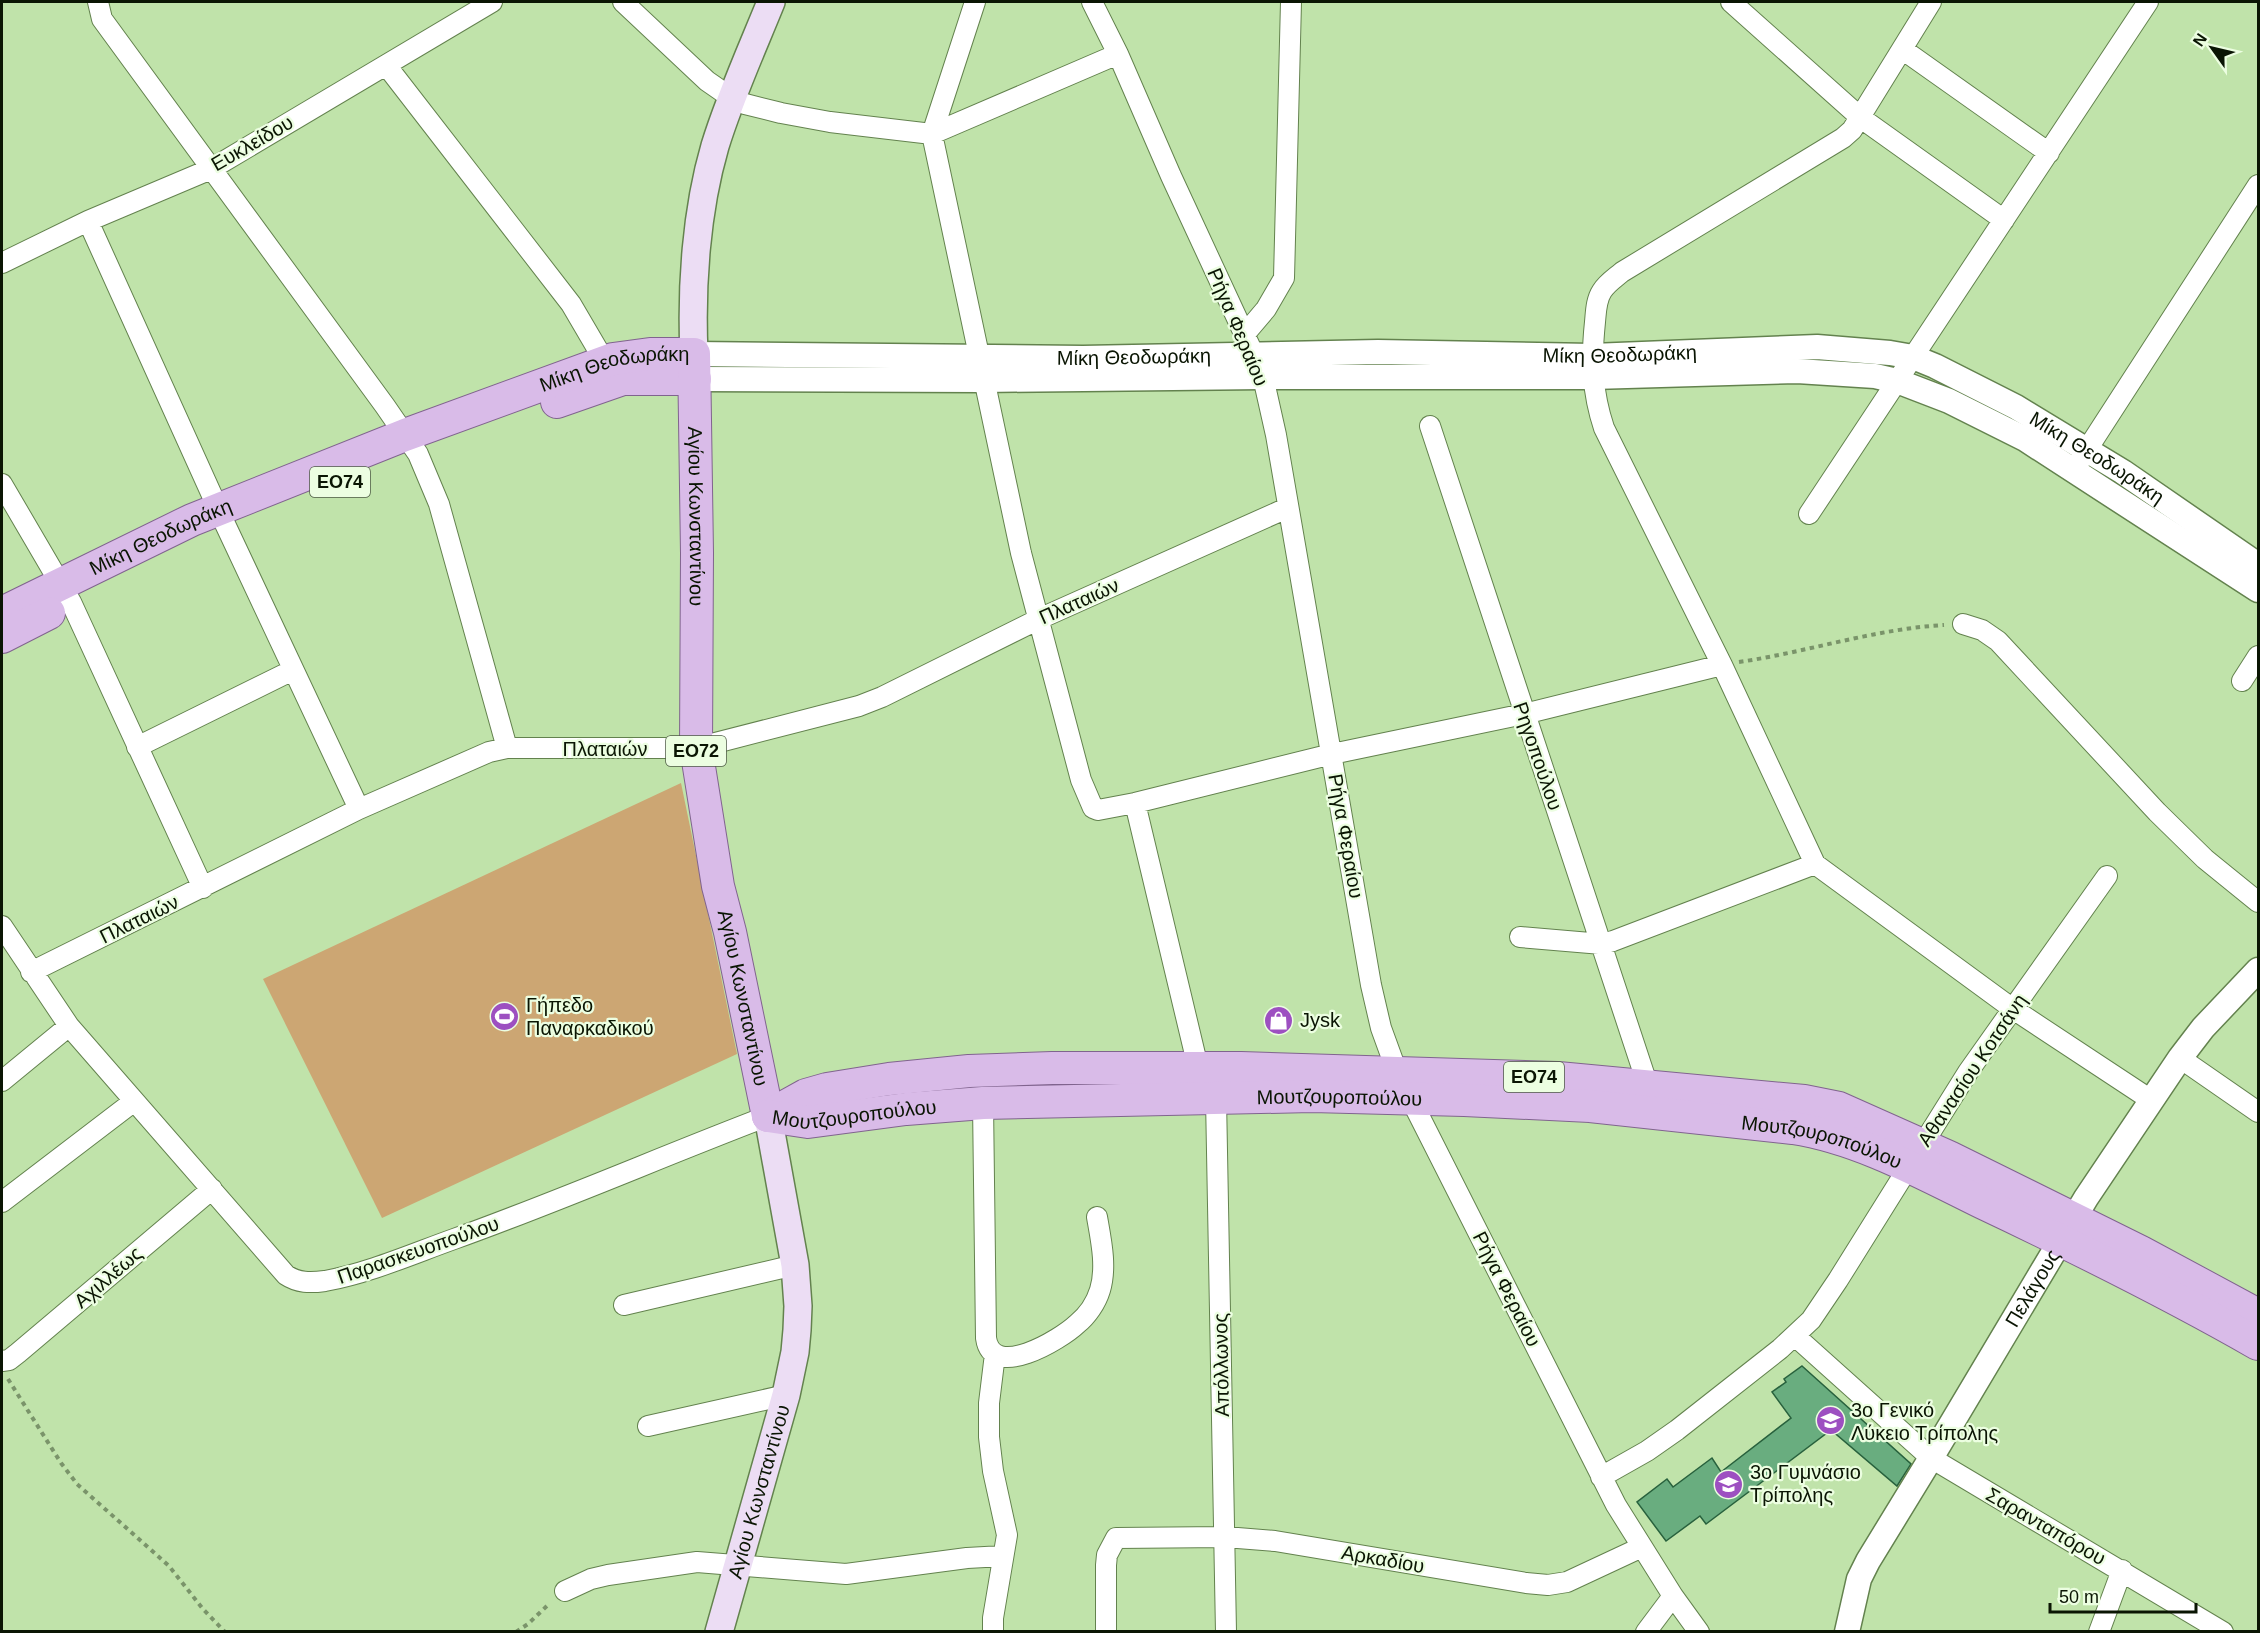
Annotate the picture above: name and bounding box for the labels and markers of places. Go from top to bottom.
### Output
place label: Γήπεδο Παναρκαδικού [526,994,654,1039]
sports icon: Γήπεδο Παναρκαδικού [489,1000,521,1032]
shop icon: Jysk [1263,1004,1295,1036]
place label: Jysk [1300,1009,1341,1031]
place label: 3ο Γενικό Λύκειο Τρίπολης [1851,1399,1998,1444]
school or university icon: 3ο Γενικό Λύκειο Τρίπολης [1814,1405,1846,1437]
place label: 3ο Γυμνάσιο Τρίπολης [1750,1461,1861,1506]
school or university icon: 3ο Γυμνάσιο Τρίπολης [1713,1468,1745,1500]

